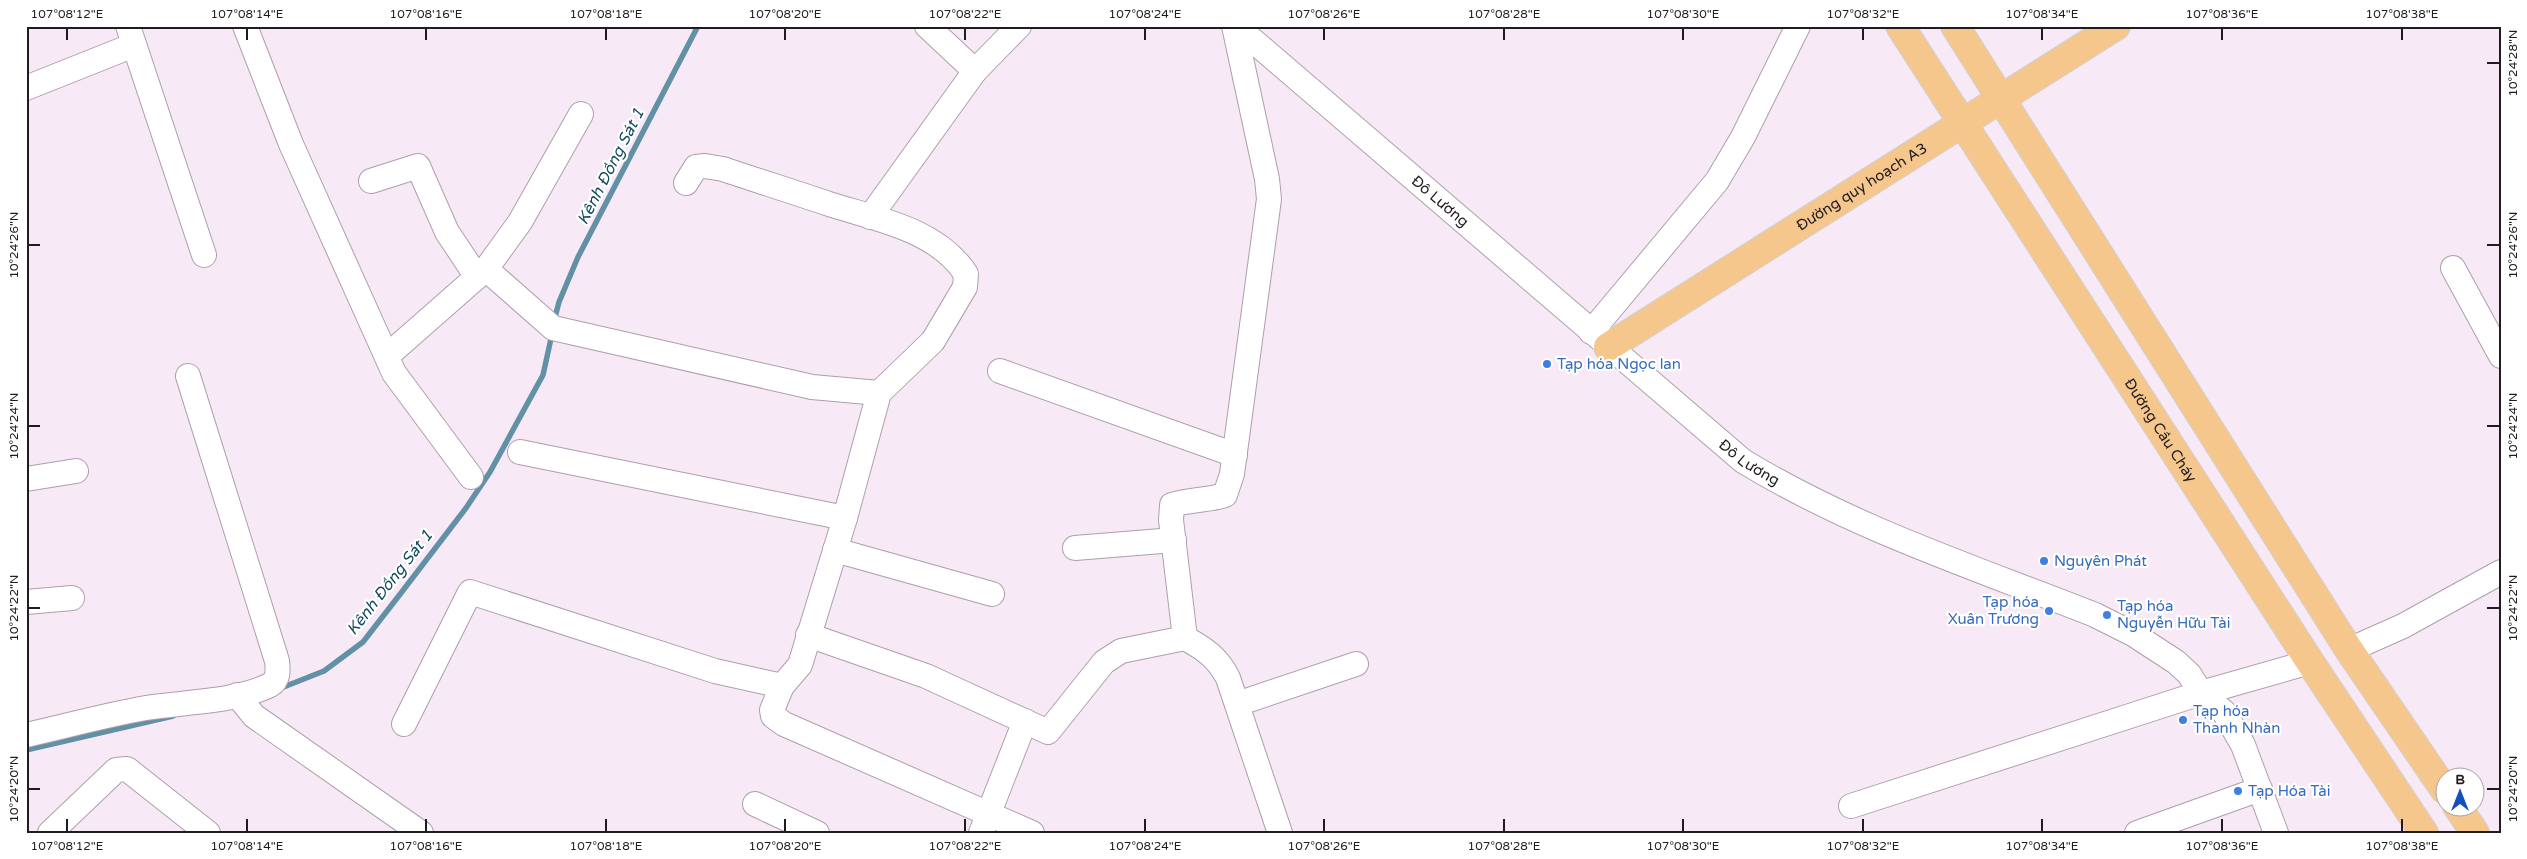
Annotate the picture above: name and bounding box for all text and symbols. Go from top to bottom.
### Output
text: 107°08'12"E [31,7,104,21]
text: 107°08'14"E [211,7,284,21]
text: 107°08'16"E [390,7,463,21]
text: 107°08'18"E [570,7,643,21]
text: 107°08'20"E [749,7,822,21]
text: 107°08'22"E [929,7,1002,21]
text: 107°08'24"E [1109,7,1182,21]
text: 107°08'26"E [1288,7,1361,21]
text: 107°08'28"E [1468,7,1541,21]
text: 107°08'30"E [1647,7,1720,21]
text: 107°08'32"E [1827,7,1900,21]
text: 107°08'34"E [2006,7,2079,21]
text: 107°08'36"E [2186,7,2259,21]
text: 107°08'38"E [2366,7,2439,21]
text: 10°24'28"N [2506,30,2520,97]
water label: Kênh Đồng Sát 1 [573,105,649,228]
street label: Đường quy hoạch A3 [1793,139,1930,235]
street label: Đô Lương [1408,172,1472,231]
text: 10°24'26"N [7,212,21,279]
text: 10°24'26"N [2506,212,2520,279]
place label: Tạp hóa Ngọc lan [1557,355,1681,373]
marker: Tạp hóa Ngọc lan [1541,358,1553,370]
street label: Đường Cầu Cháy [2121,375,2201,486]
text: 10°24'24"N [7,393,21,460]
text: 10°24'24"N [2506,393,2520,460]
street label: Đô Lương [1715,435,1783,489]
water label: Kênh Đồng Sát 1 [343,526,437,639]
place label: Nguyên Phát [2054,552,2147,570]
marker: Nguyên Phát [2038,555,2050,567]
text: 10°24'22"N [7,575,21,642]
text: 10°24'22"N [2506,575,2520,642]
place label: Tạp hóa Xuân Trương [1948,593,2039,628]
place label: Tạp hóa Nguyễn Hữu Tài [2117,597,2230,632]
marker: Tạp hóa Xuân Trương [2043,605,2055,617]
marker: Tạp hóa Nguyễn Hữu Tài [2101,609,2113,621]
place label: Tạp hóa Thanh Nhàn [2193,702,2280,737]
marker: Tạp hóa Thanh Nhàn [2177,714,2189,726]
text: 10°24'20"N [7,756,21,823]
text: 10°24'20"N [2506,756,2520,823]
north arrow [2434,766,2484,816]
text: B [2455,771,2465,788]
place label: Tạp Hóa Tài [2248,782,2330,800]
marker: Tạp Hóa Tài [2232,785,2244,797]
text: 107°08'12"E [31,839,104,853]
text: 107°08'14"E [211,839,284,853]
text: 107°08'16"E [390,839,463,853]
text: 107°08'18"E [570,839,643,853]
text: 107°08'20"E [749,839,822,853]
text: 107°08'22"E [929,839,1002,853]
text: 107°08'24"E [1109,839,1182,853]
text: 107°08'26"E [1288,839,1361,853]
text: 107°08'28"E [1468,839,1541,853]
text: 107°08'30"E [1647,839,1720,853]
text: 107°08'32"E [1827,839,1900,853]
text: 107°08'34"E [2006,839,2079,853]
text: 107°08'36"E [2186,839,2259,853]
text: 107°08'38"E [2366,839,2439,853]

